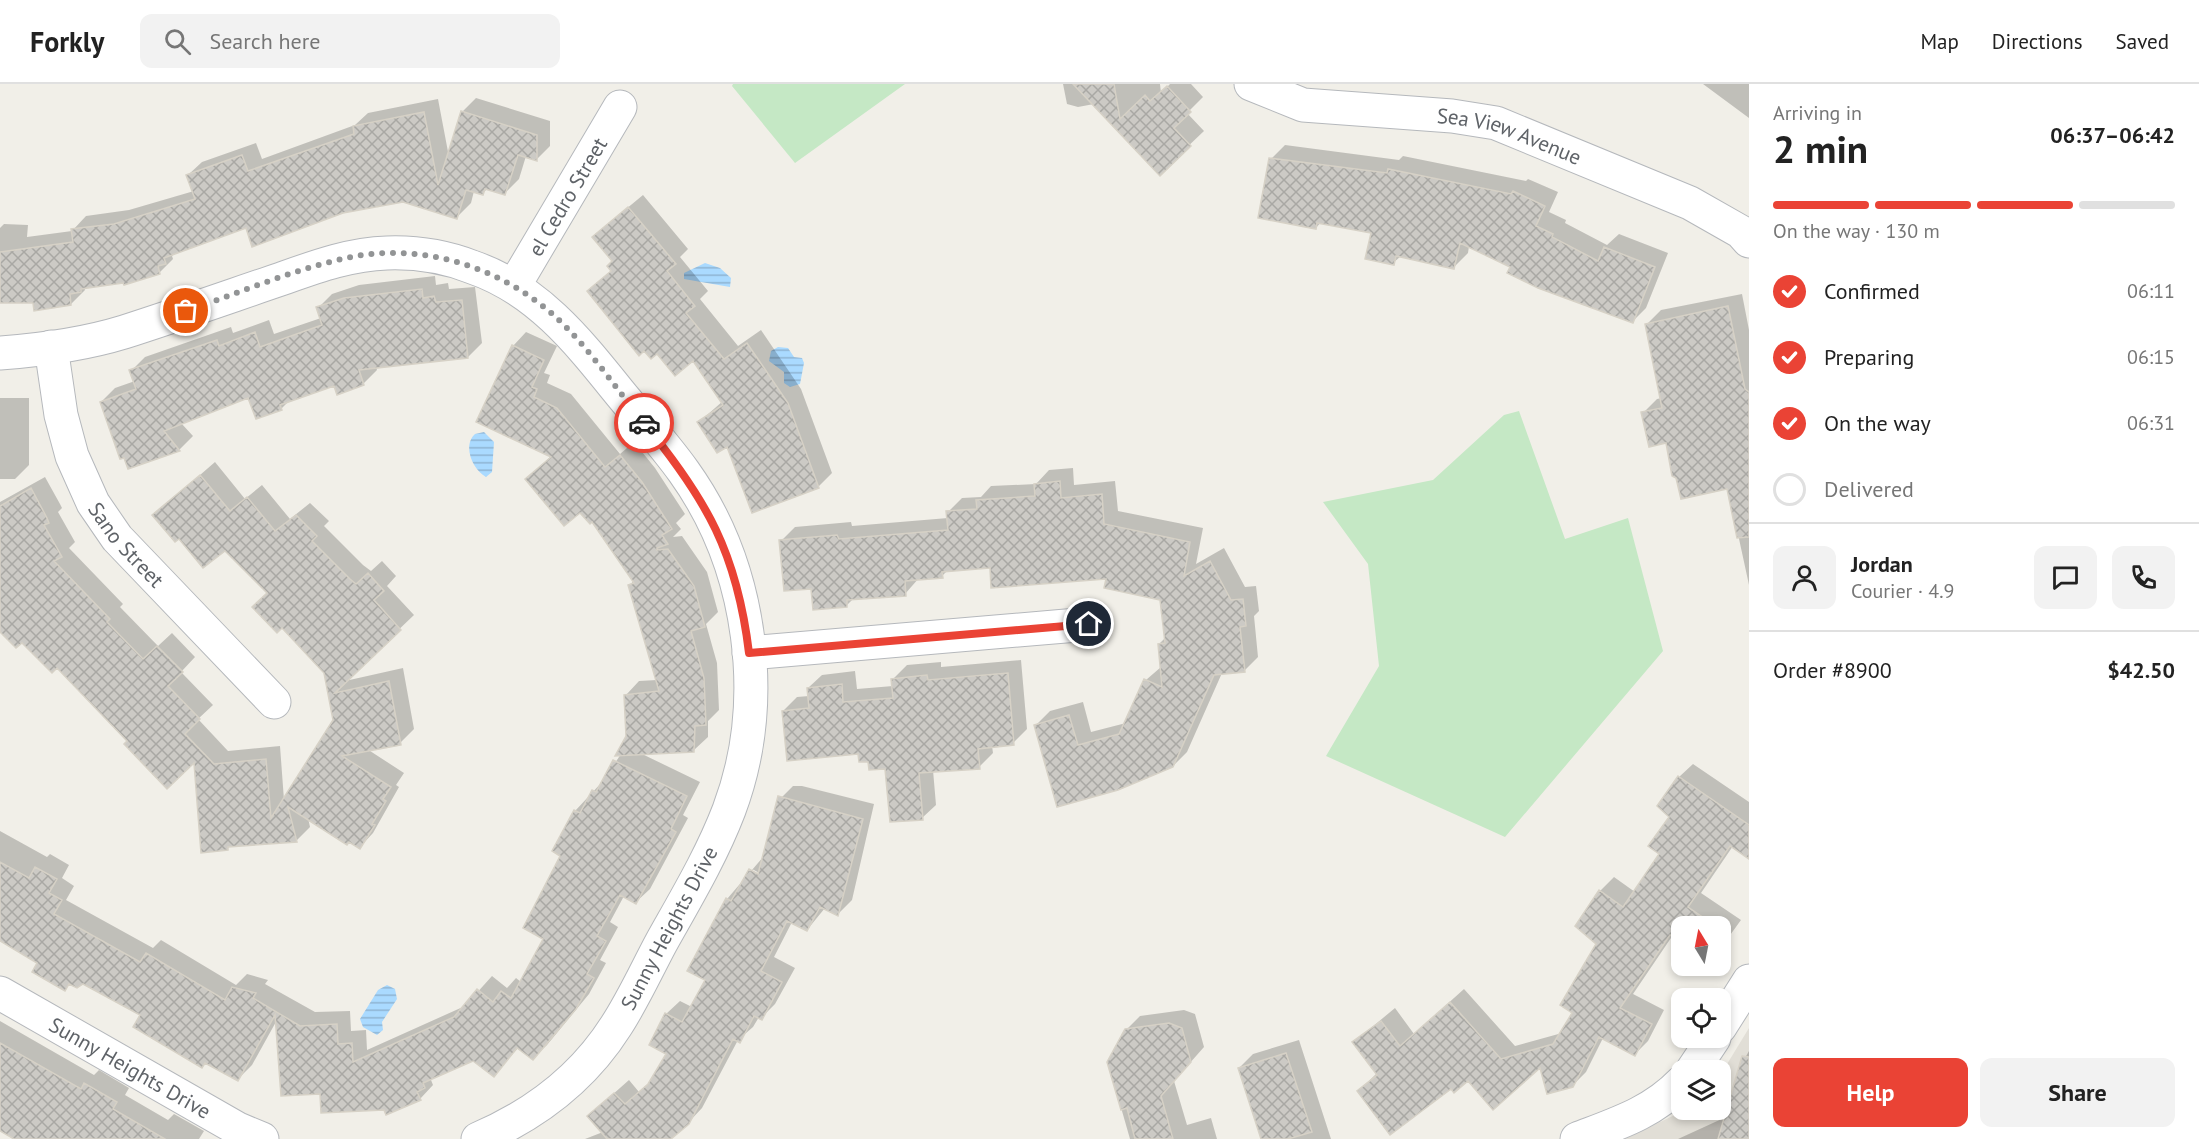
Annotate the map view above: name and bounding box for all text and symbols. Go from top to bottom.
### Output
search box [140,14,560,68]
text: Forkly [30,23,104,60]
icon: search [161,25,194,58]
text: Search here [209,27,320,55]
text: Map [1920,28,1959,55]
text: Directions [1992,28,2083,55]
text: Saved [2116,28,2169,55]
text: Arriving in [1773,100,1862,126]
street label: Sea View Avenue [1436,101,1586,170]
text: 06:37–06:42 [2050,121,2175,149]
text: 2 min [1773,123,1868,174]
street label: el Cedro Street [521,132,613,261]
text: On the way · 130 m [1773,218,1940,244]
icon: check [1773,275,1806,308]
text: Confirmed [1824,277,1920,305]
text: 06:11 [2127,278,2175,304]
pin [160,285,211,336]
icon: bag [169,294,202,327]
icon: check [1773,341,1806,374]
text: Preparing [1824,343,1914,371]
text: 06:15 [2127,344,2175,370]
courier [614,393,674,453]
icon: car [628,407,661,440]
icon: check [1773,407,1806,440]
text: On the way [1824,409,1931,437]
text: 06:31 [2127,410,2175,436]
text: Delivered [1824,475,1914,503]
street label: Sano Street [83,497,170,593]
button: person [1773,546,1836,609]
button: chat [2034,546,2097,609]
button: phone [2112,546,2175,609]
text: Jordan [1851,550,1913,578]
text: Courier · 4.9 [1851,578,1954,604]
pin [1063,598,1114,649]
icon: home [1072,607,1105,640]
text: Order #8900 [1773,656,1892,684]
text: $42.50 [2107,656,2175,684]
street label: Sunny Heights Drive [614,841,724,1015]
north arrow [1671,916,1731,976]
map controls [1671,916,1731,1120]
button: locate [1671,988,1731,1048]
street label: Sunny Heights Drive [45,1011,216,1124]
button: Help [1773,1058,1968,1127]
button: Share [1980,1058,2175,1127]
button: layers [1671,1060,1731,1120]

